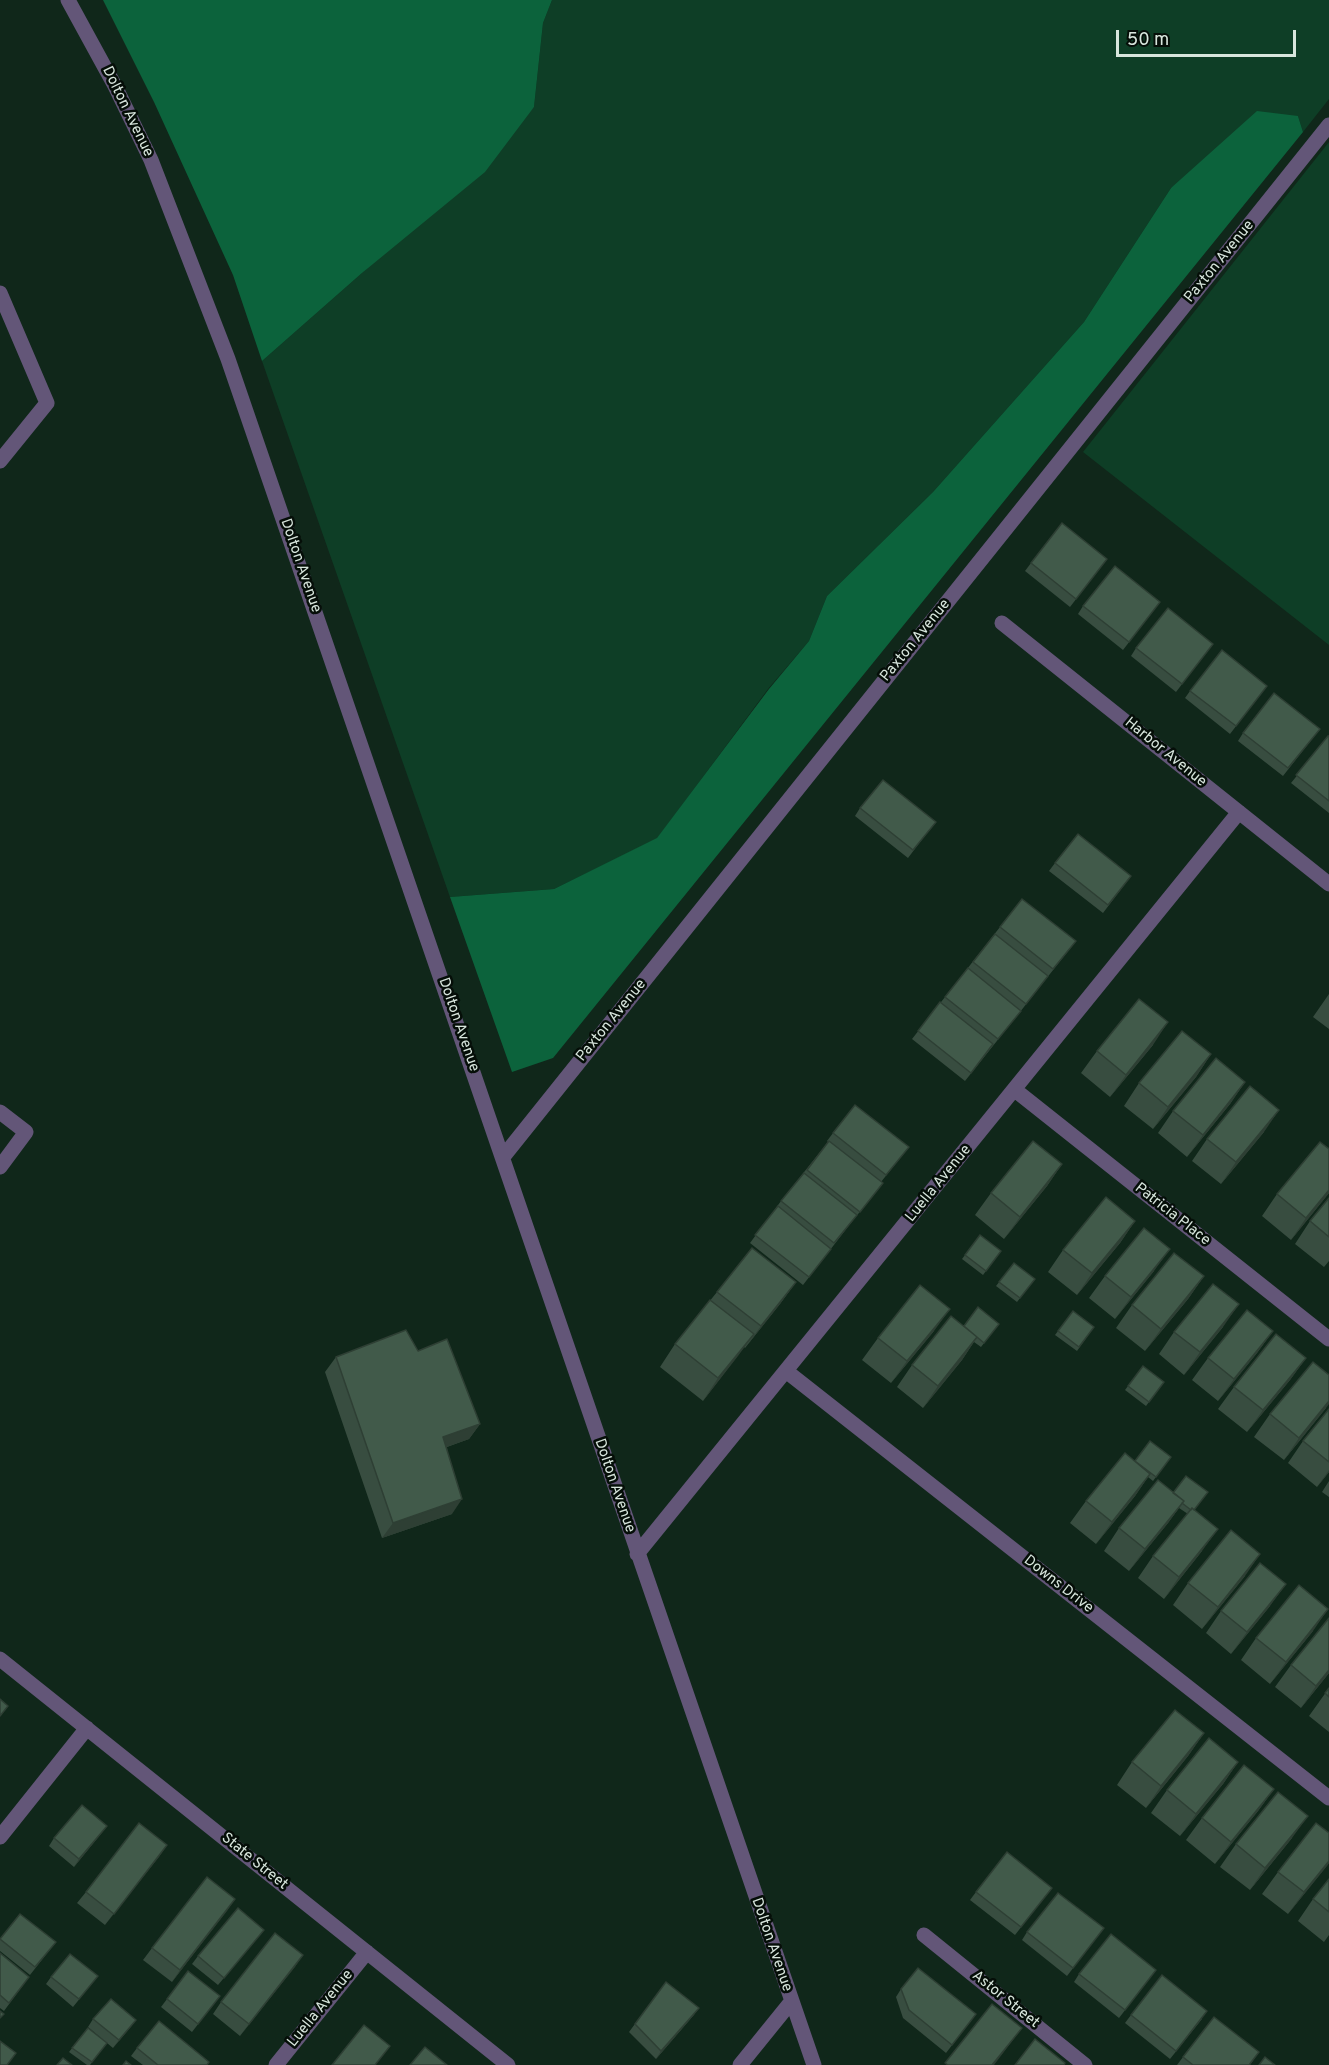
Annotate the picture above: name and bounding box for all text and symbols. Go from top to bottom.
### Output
scale bar [1119,18,1299,56]
text: 50 m [1127,29,1169,52]
street label: Dolton Avenue [97,64,157,160]
street label: Paxton Avenue [1181,217,1259,307]
street label: Dolton Avenue [275,517,325,615]
street label: Paxton Avenue [877,596,955,686]
street label: Harbor Avenue [1120,714,1210,792]
street label: Dolton Avenue [433,976,483,1074]
street label: Paxton Avenue [573,976,651,1066]
street label: Luella Avenue [902,1142,976,1226]
street label: Patricia Place [1130,1180,1214,1250]
street label: Dolton Avenue [589,1437,639,1535]
street label: Downs Drive [1020,1552,1096,1618]
street label: State Street [217,1830,291,1894]
street label: Dolton Avenue [746,1896,796,1994]
street label: Luella Avenue [284,1967,358,2051]
street label: Astor Street [968,1967,1042,2033]

